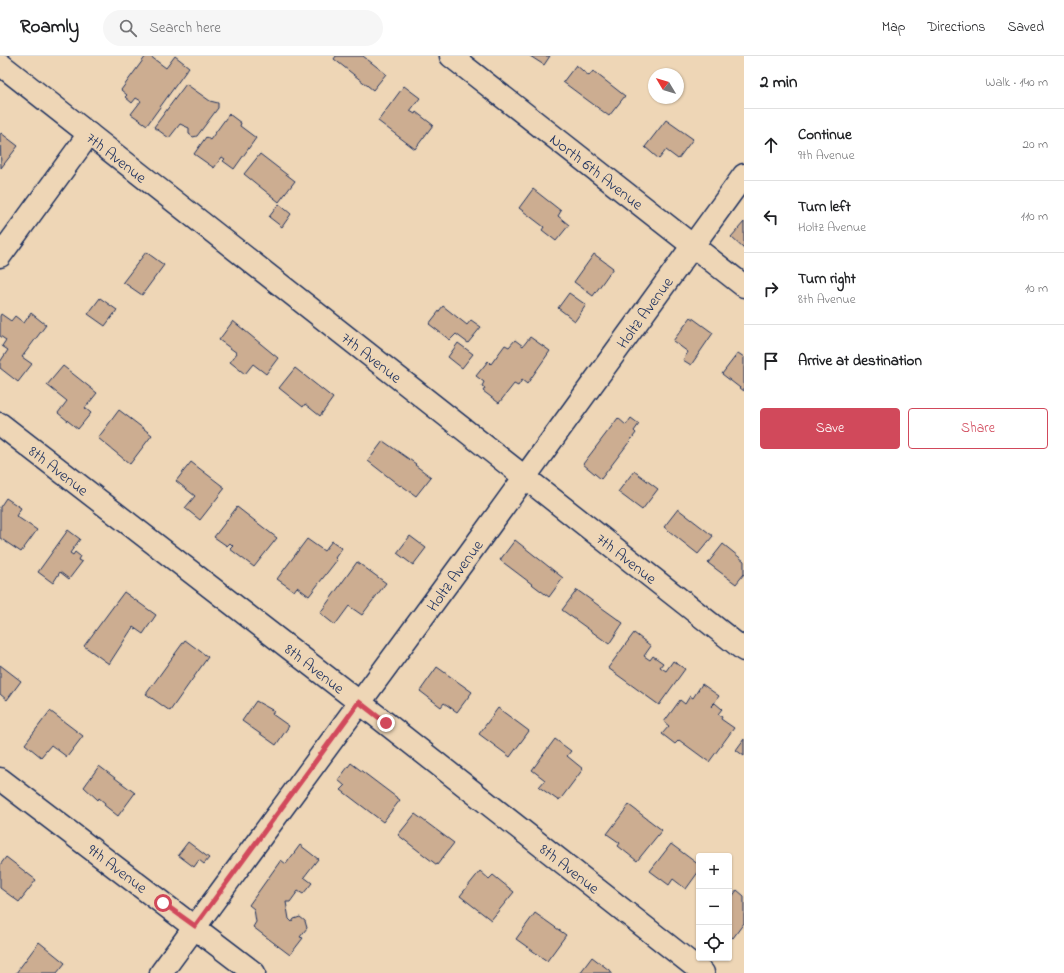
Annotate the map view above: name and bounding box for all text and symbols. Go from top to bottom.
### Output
search box [103,10,383,46]
text: Roamly [20,14,79,41]
icon: search [117,17,139,39]
text: Search here [149,17,221,39]
text: Map [882,17,905,38]
text: Directions [927,17,985,38]
text: Saved [1007,17,1044,38]
north arrow [648,68,684,104]
text: 2 min [760,70,797,95]
text: Walk · 140 m [985,73,1048,92]
text: Continue [798,124,852,146]
street label: 7th Avenue [80,127,152,191]
street label: North 6th Avenue [544,128,648,217]
icon: ahead [760,134,782,156]
text: 20 m [1023,135,1048,154]
text: 9th Avenue [798,146,855,165]
text: Turn left [798,196,851,218]
icon: left [760,206,782,228]
text: 110 m [1021,207,1048,226]
text: Holtz Avenue [798,218,866,237]
text: Turn right [798,268,856,290]
street label: Holtz Avenue [611,272,680,354]
icon: right [760,278,782,300]
text: 10 m [1025,279,1048,298]
text: 8th Avenue [798,290,856,309]
street label: 7th Avenue [335,327,407,391]
icon: arrive [760,350,782,372]
text: Arrive at destination [798,350,922,372]
button: Save [760,408,900,449]
button: Share [908,408,1048,449]
street label: 8th Avenue [22,440,94,503]
street label: 7th Avenue [590,528,662,592]
street label: Holtz Avenue [421,535,490,617]
street label: 8th Avenue [278,638,350,701]
route end [377,714,395,732]
street label: 8th Avenue [533,838,605,901]
street label: 9th Avenue [82,839,152,901]
map controls [696,853,732,961]
button: + [696,853,732,889]
button: − [696,889,732,925]
route start [154,894,172,912]
button: locate [696,925,732,961]

